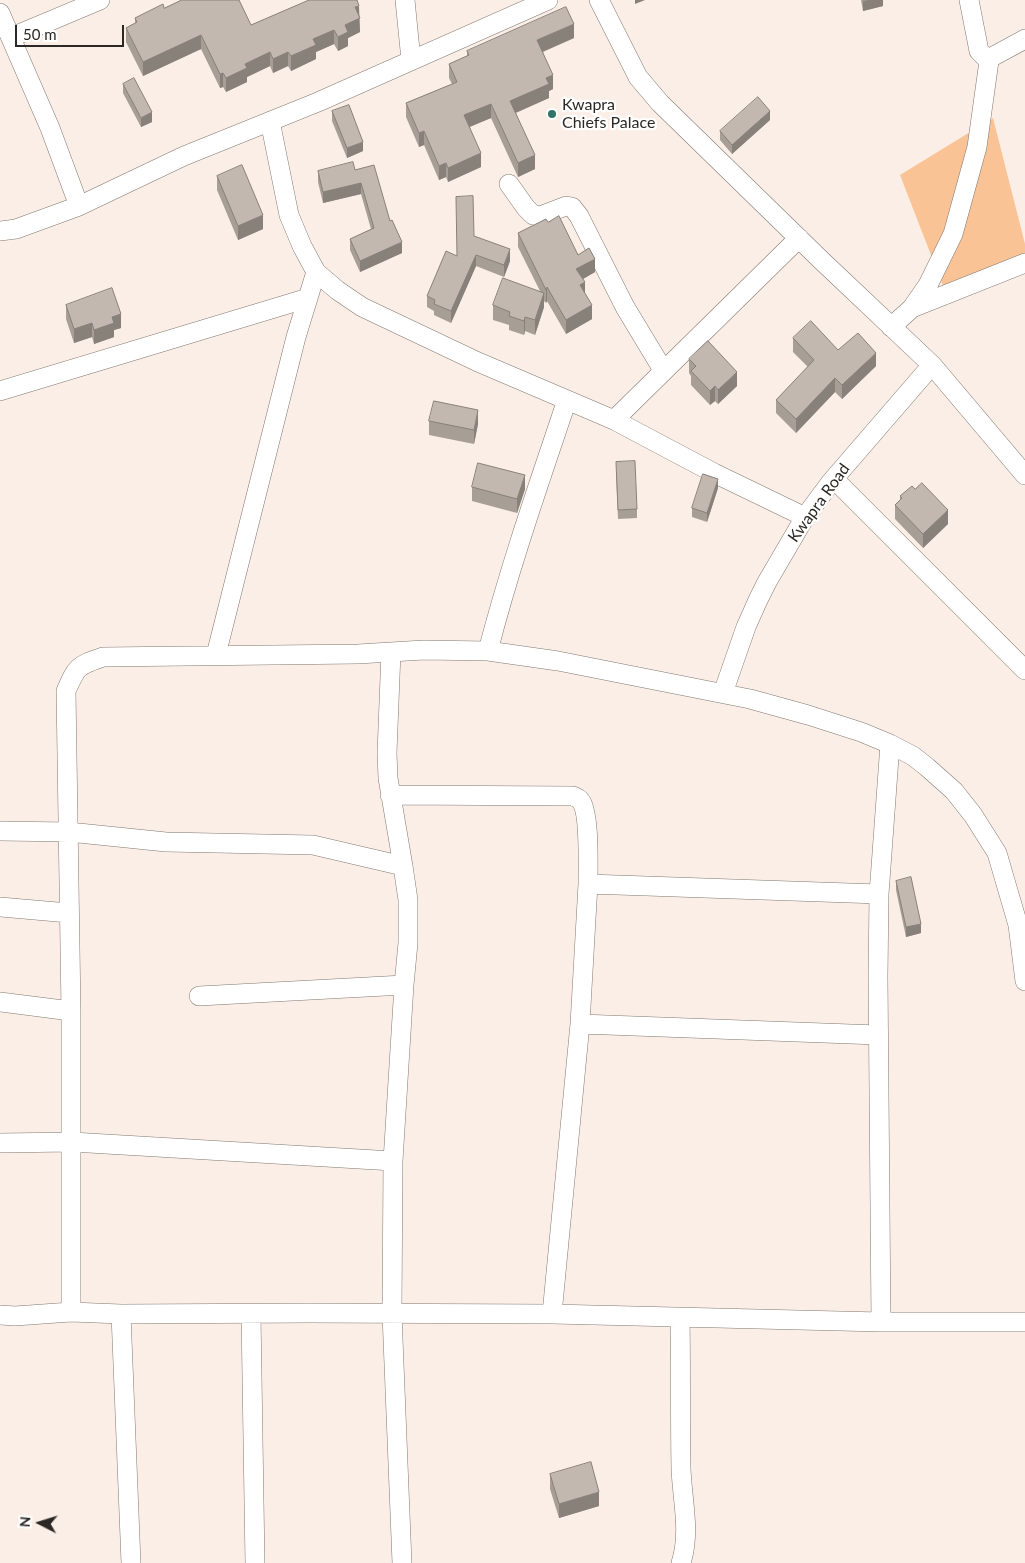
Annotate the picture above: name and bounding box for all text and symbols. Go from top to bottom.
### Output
scale bar [18,15,126,47]
text: 50 m [23,25,57,43]
place label: Kwapra Chiefs Palace [562,95,655,133]
marker: Kwapra Chiefs Palace [546,108,558,120]
street label: Kwapra Road [784,460,854,546]
north arrow [15,1498,65,1548]
text: N [16,1516,33,1528]

